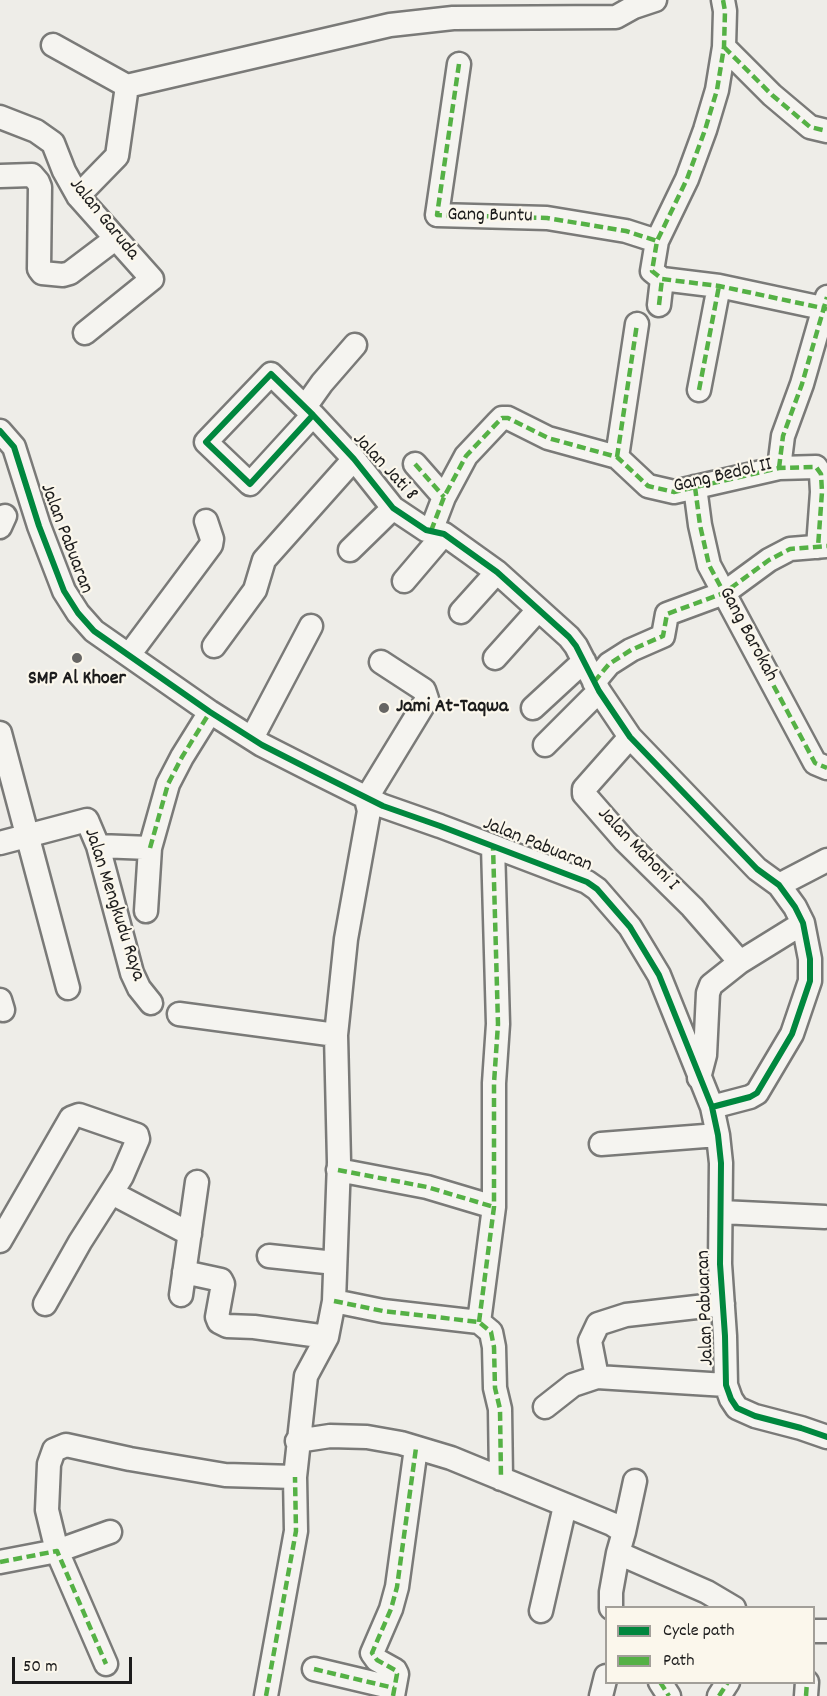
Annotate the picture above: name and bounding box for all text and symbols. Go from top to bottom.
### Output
street label: Jalan Garuda [63,174,143,266]
street label: Gang Buntu [447,204,533,230]
street label: Jalan Jati 8 [346,429,422,507]
street label: Gang Bedol II [671,454,775,500]
street label: Jalan Pabuaran [33,481,97,597]
street label: Gang Barokah [712,583,782,687]
marker: SMP Al Khoer [70,651,84,665]
place label: SMP Al Khoer [28,668,126,692]
place label: Jami At-Taqwa [396,696,508,720]
marker: Jami At-Taqwa [377,701,391,715]
street label: Jalan Mahoni I [591,803,683,897]
street label: Jalan Pabuaran [479,813,595,879]
street label: Jalan Mengkudu Raya [77,826,149,984]
street label: Jalan Pabuaran [693,1250,721,1366]
legend [605,1606,815,1684]
text: Cycle path [663,1619,734,1644]
scale bar [15,1645,135,1683]
text: Path [663,1649,695,1674]
text: 50 m [23,1655,58,1680]

